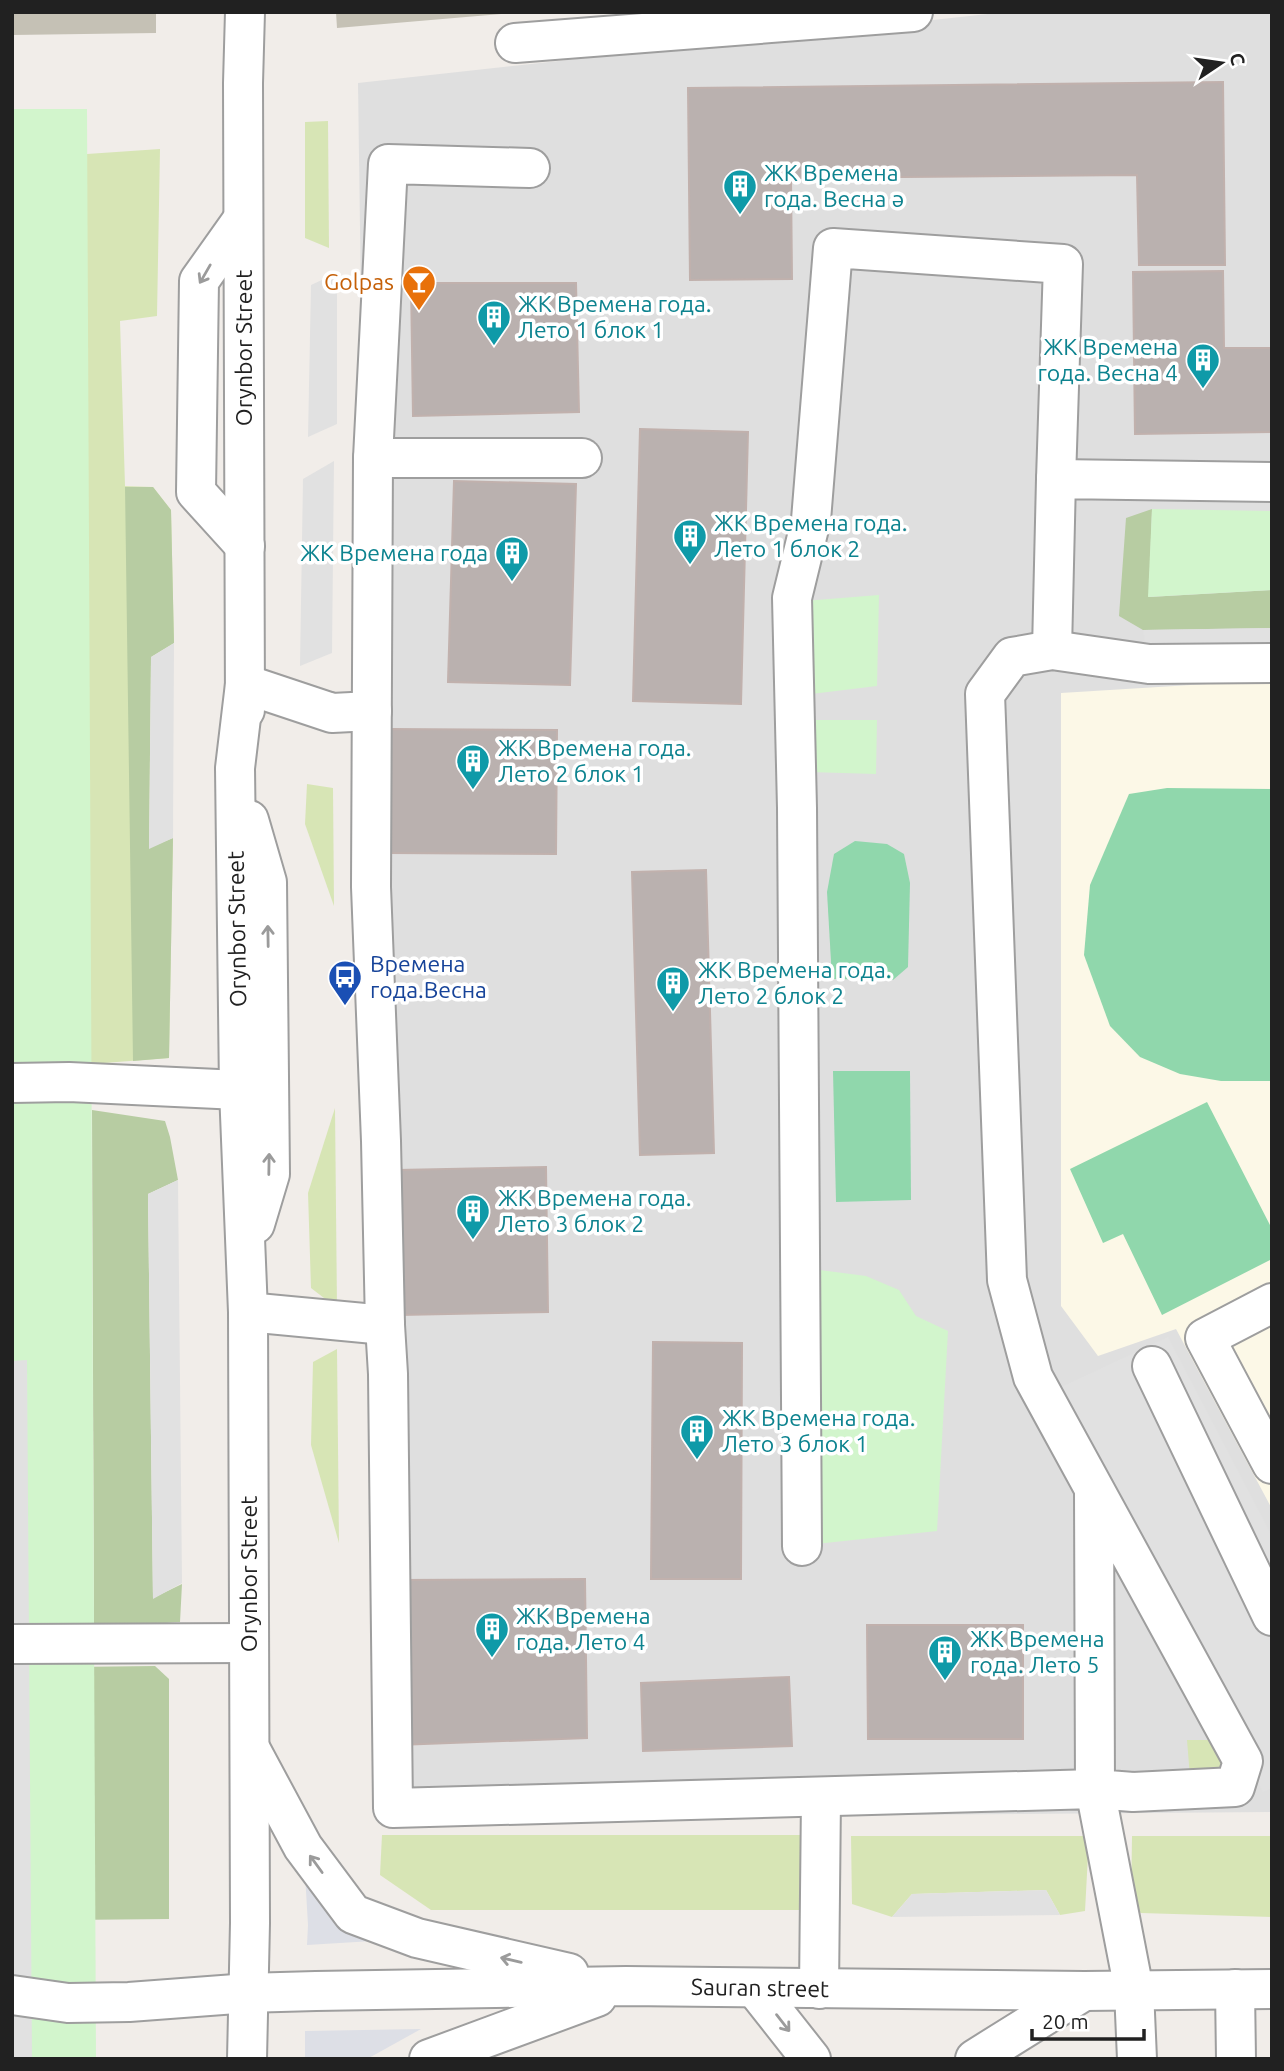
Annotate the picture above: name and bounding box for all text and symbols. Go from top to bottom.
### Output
north arrow [1186,28,1256,98]
text: С [1225,51,1250,68]
place label: ЖК Времена года. Весна ә [764,160,904,211]
building icon: ЖК Времена года. Весна ә [721,167,759,216]
bar icon: Golpas [400,263,438,312]
one-way arrow [198,264,212,284]
place label: Golpas [324,269,394,294]
street label: Orynbor Street [231,270,256,426]
place label: ЖК Времена года. Лето 1 блок 1 [518,291,712,342]
building icon: ЖК Времена года. Лето 1 блок 1 [475,298,513,347]
place label: ЖК Времена года. Весна 4 [1038,334,1178,385]
building icon: ЖК Времена года. Весна 4 [1184,341,1222,390]
place label: ЖК Времена года. Лето 1 блок 2 [714,510,908,561]
building icon: ЖК Времена года. Лето 1 блок 2 [671,517,709,566]
building icon: ЖК Времена года [493,534,531,583]
place label: ЖК Времена года [300,540,488,565]
place label: ЖК Времена года. Лето 2 блок 1 [498,735,692,786]
building icon: ЖК Времена года. Лето 2 блок 1 [454,742,492,791]
street label: Orynbor Street [223,851,250,1007]
one-way arrow [261,925,275,948]
place label: Времена года.Весна [370,951,487,1002]
place label: ЖК Времена года. Лето 2 блок 2 [698,957,892,1008]
bus stop icon: Времена года.Весна [326,958,364,1007]
building icon: ЖК Времена года. Лето 2 блок 2 [654,964,692,1013]
one-way arrow [263,1152,276,1175]
place label: ЖК Времена года. Лето 3 блок 2 [498,1185,692,1236]
building icon: ЖК Времена года. Лето 3 блок 2 [454,1192,492,1241]
place label: ЖК Времена года. Лето 3 блок 1 [722,1405,916,1456]
building icon: ЖК Времена года. Лето 3 блок 1 [678,1412,716,1461]
street label: Orynbor Street [236,1496,261,1652]
place label: ЖК Времена года. Лето 4 [516,1603,651,1654]
building icon: ЖК Времена года. Лето 4 [473,1610,511,1659]
place label: ЖК Времена года. Лето 5 [970,1626,1105,1677]
building icon: ЖК Времена года. Лето 5 [926,1633,964,1682]
one-way arrow [308,1855,323,1874]
one-way arrow [500,1953,523,1966]
street label: Sauran street [691,1974,829,2001]
scale bar [1032,1997,1144,2041]
text: 20 m [1042,2009,1089,2033]
one-way arrow [776,2014,791,2032]

